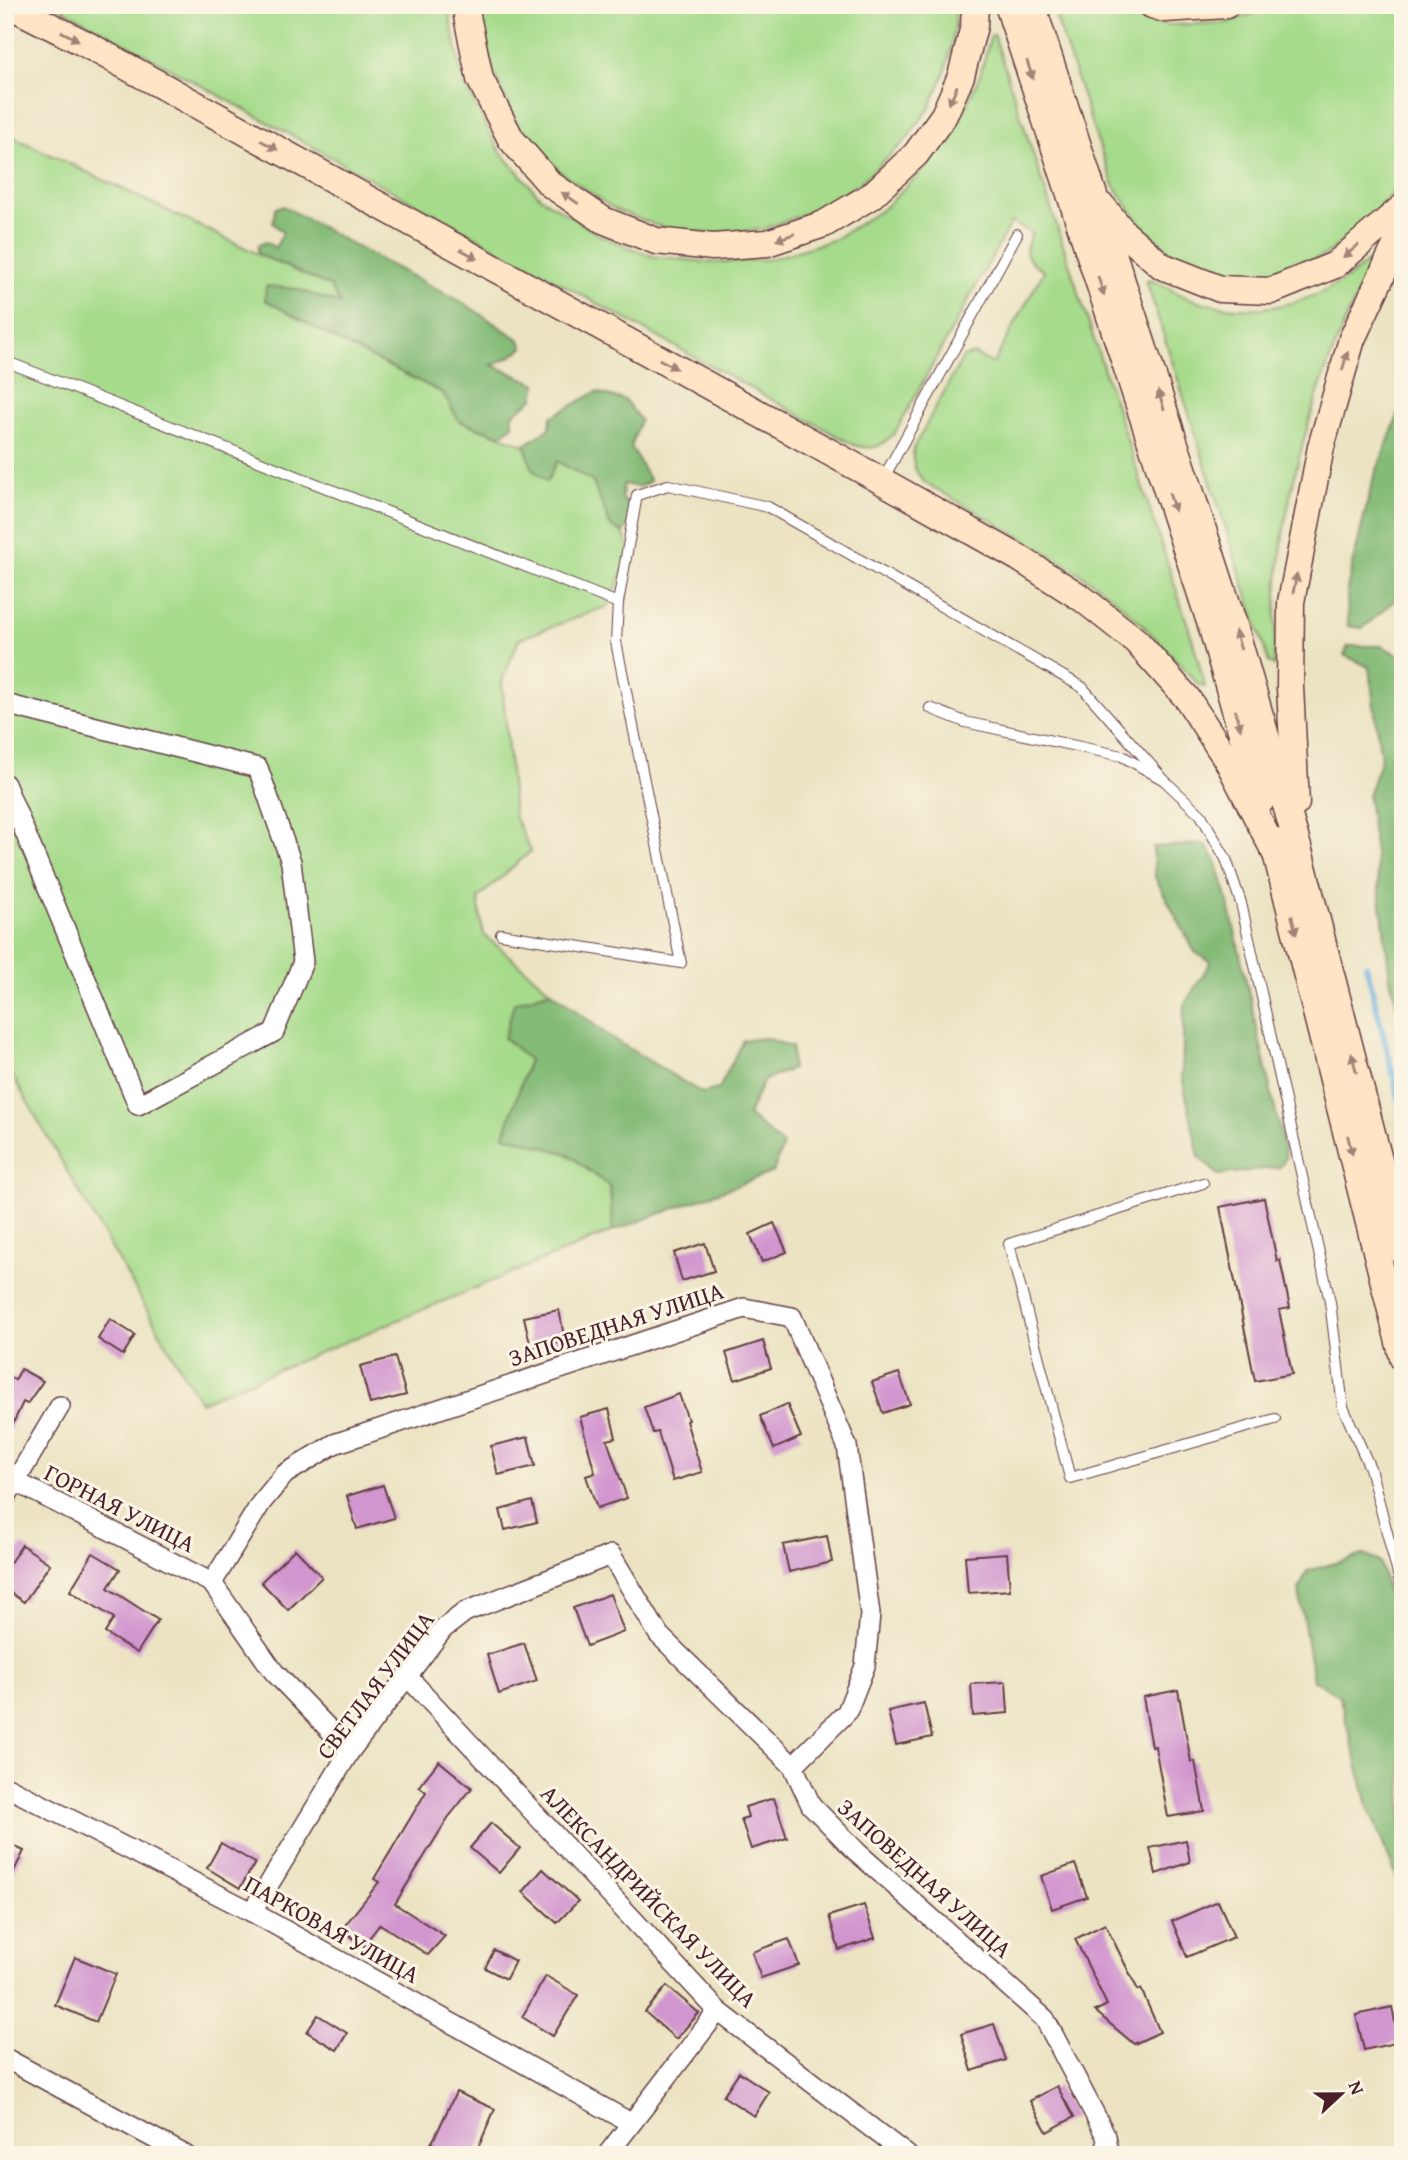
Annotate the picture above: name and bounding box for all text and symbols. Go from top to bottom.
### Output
one-way arrow [60,30,80,41]
one-way arrow [1025,60,1035,81]
one-way arrow [947,84,958,105]
one-way arrow [260,139,279,151]
one-way arrow [561,191,579,205]
one-way arrow [775,232,796,243]
one-way arrow [1342,243,1359,258]
one-way arrow [459,248,478,260]
one-way arrow [1096,276,1107,297]
one-way arrow [1341,350,1351,371]
one-way arrow [658,358,678,370]
one-way arrow [1155,390,1165,411]
one-way arrow [1167,492,1178,513]
one-way arrow [1290,572,1301,594]
one-way arrow [1232,629,1243,651]
one-way arrow [1234,710,1244,731]
one-way arrow [1289,914,1300,936]
one-way arrow [1348,1052,1359,1074]
one-way arrow [1345,1134,1356,1156]
street label: ЗАПОВЕДНАЯ УЛИЦА [504,1273,728,1375]
street label: ГОРНАЯ УЛИЦА [39,1455,202,1561]
street label: СВЕТЛАЯ УЛИЦА [308,1603,443,1766]
street label: АЛЕКСАНДРИЙСКАЯ УЛИЦА [533,1776,766,2016]
street label: ЗАПОВЕДНАЯ УЛИЦА [830,1790,1020,1966]
street label: ПАРКОВАЯ УЛИЦА [238,1866,427,1992]
north arrow [1306,2058,1376,2128]
text: N [1341,2076,1372,2099]

